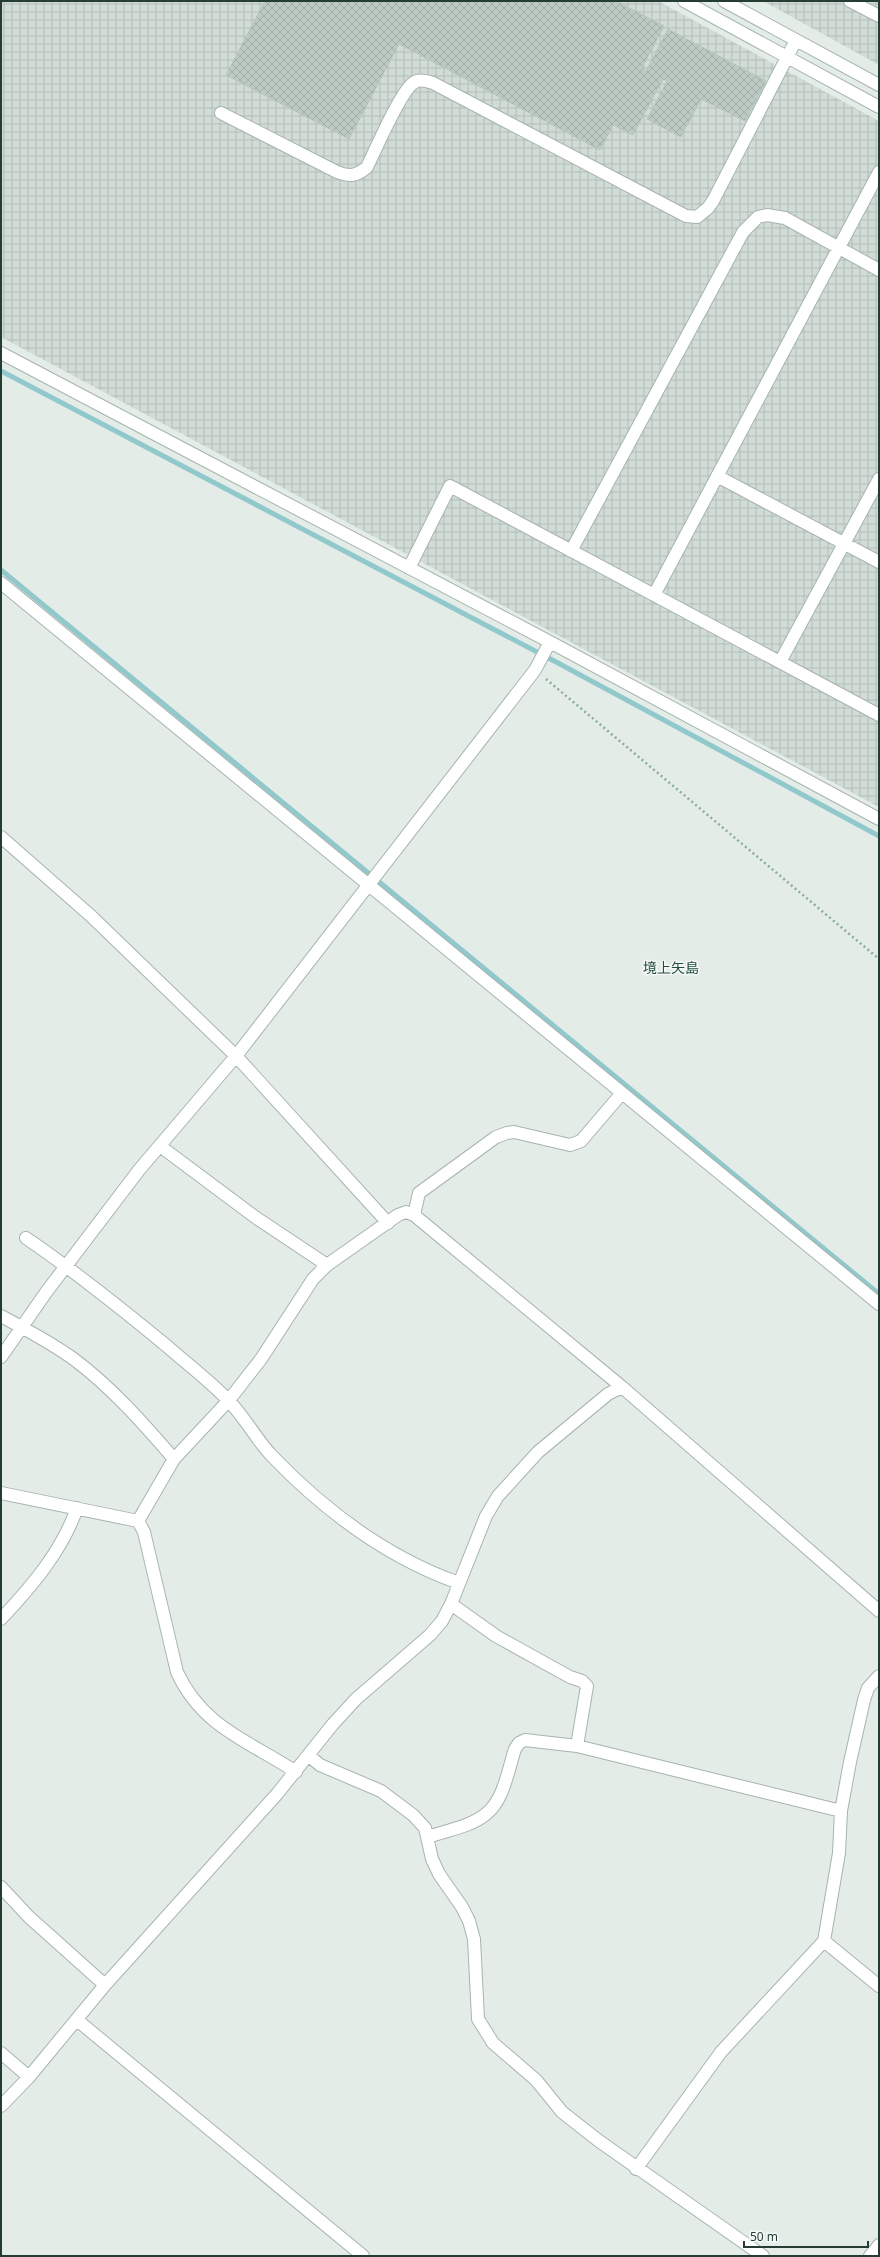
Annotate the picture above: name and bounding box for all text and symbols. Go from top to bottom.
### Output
district label: 境上矢島 [643,958,699,977]
scale bar [744,2223,868,2249]
text: 50 m [750,2228,778,2245]

